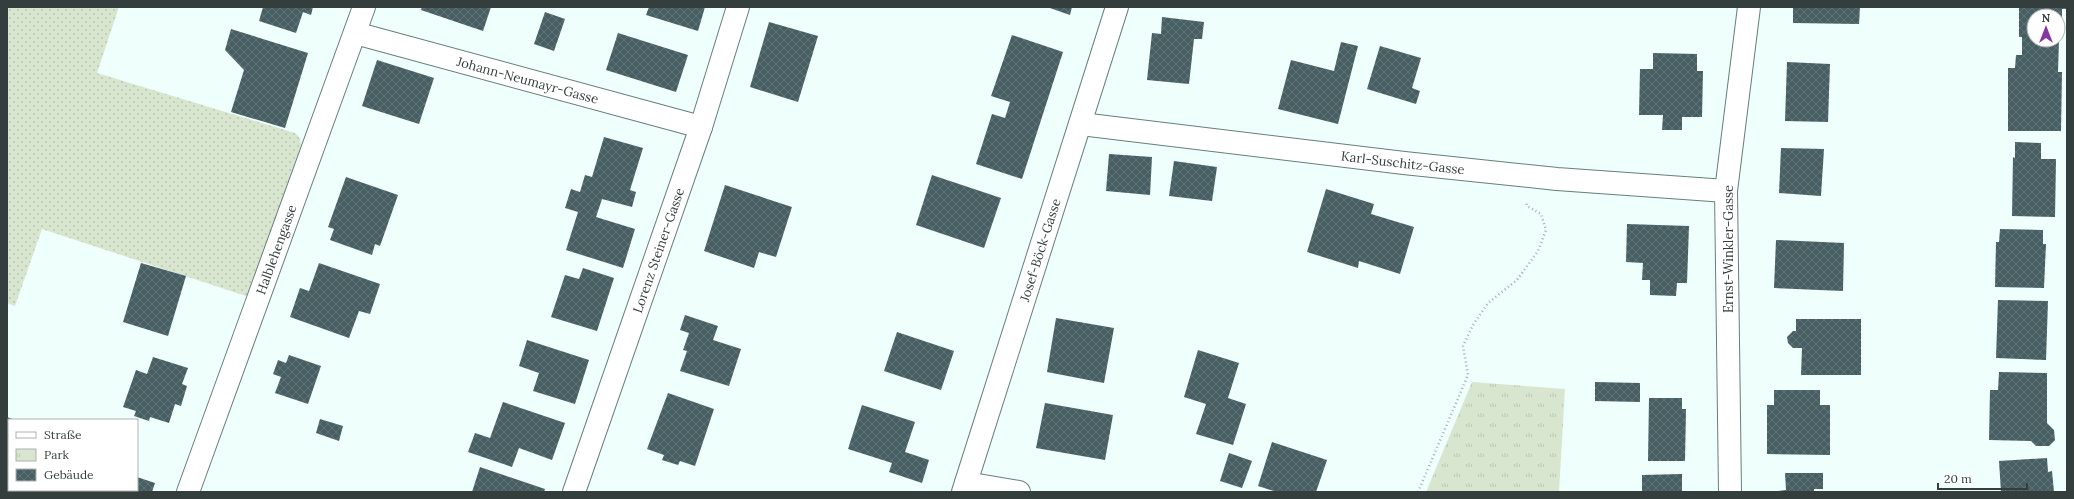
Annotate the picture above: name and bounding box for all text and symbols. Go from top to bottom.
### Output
north arrow [2026,8,2066,48]
text: N [2042,11,2051,25]
street label: Johann-Neumayr-Gasse [454,53,600,108]
street label: Karl-Suschitz-Gasse [1340,147,1465,178]
street label: Ernst-Winkler-Gasse [1720,185,1737,313]
street label: Lorenz Steiner-Gasse [629,186,688,315]
street label: Josef-Böck-Gasse [1016,196,1065,305]
street label: Halblehengasse [252,202,301,297]
legend [8,419,138,491]
text: Straße [44,427,82,442]
text: Park [44,447,70,462]
scale bar [1938,465,2027,491]
text: Gebäude [44,467,94,482]
text: 20 m [1944,471,1972,486]

